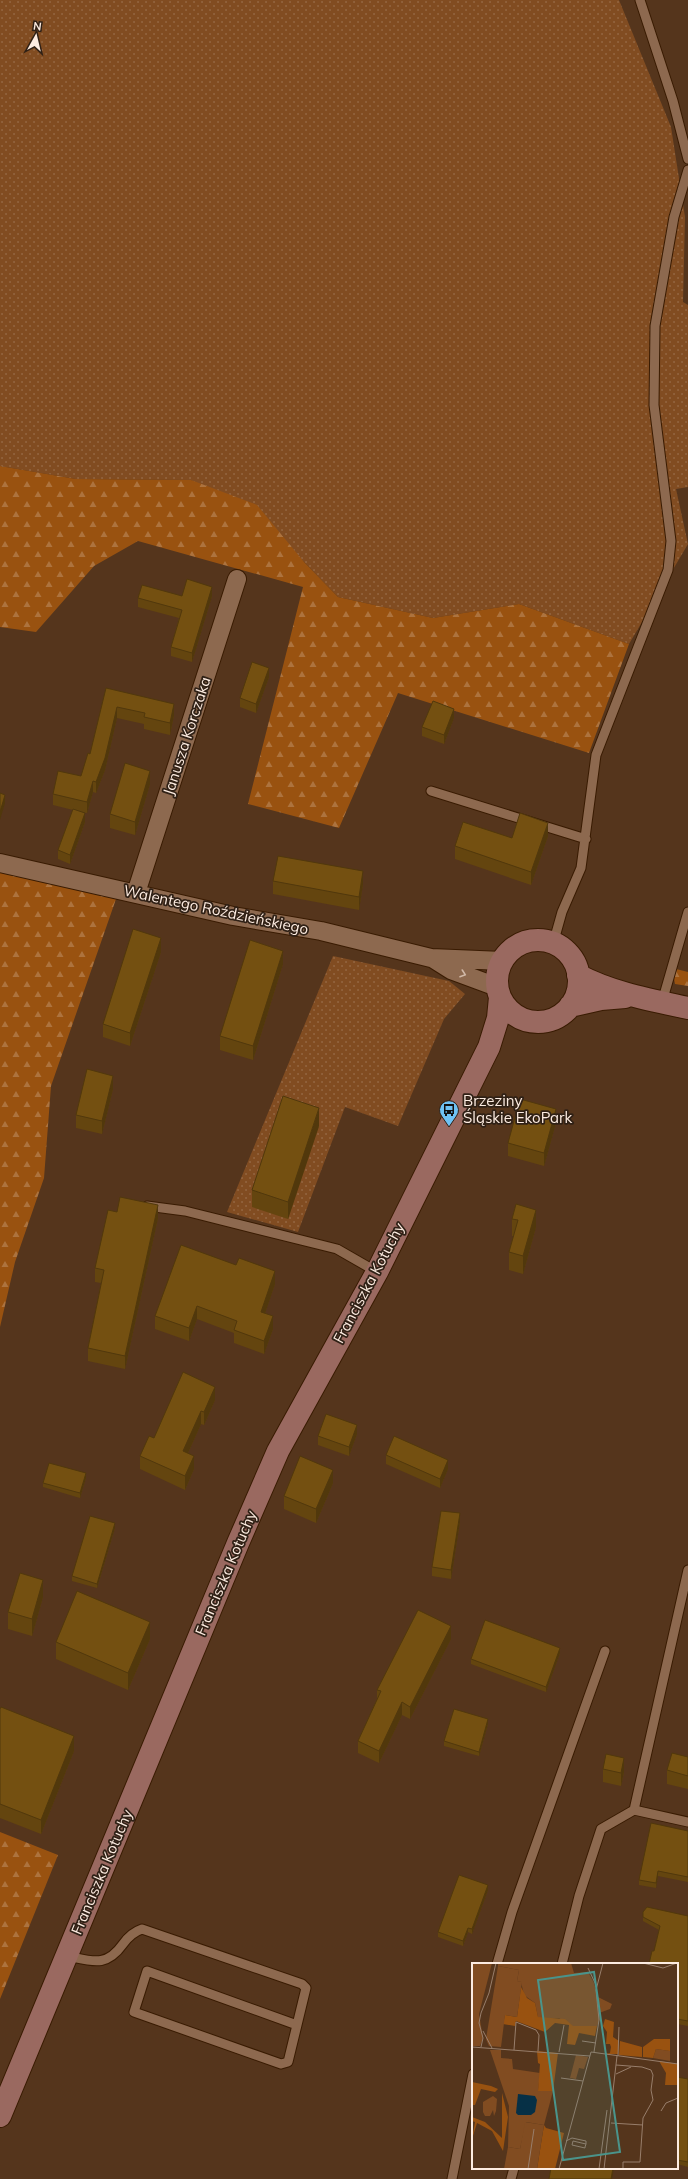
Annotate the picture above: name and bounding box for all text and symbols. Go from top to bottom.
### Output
north arrow [16,16,56,56]
text: N [32,19,42,34]
street label: Janusza Korczaka [158,674,215,797]
street label: Walentego Roździeńskiego [122,881,310,938]
one-way arrow [460,969,467,978]
place label: Brzeziny Śląskie EkoPark [463,1091,572,1127]
bus stop icon: Brzeziny Śląskie EkoPark [438,1099,460,1127]
street label: Franciszka Kotuchy [329,1219,408,1346]
street label: Franciszka Kotuchy [191,1507,260,1638]
street label: Franciszka Kotuchy [67,1806,136,1937]
inset map [472,1963,678,2169]

